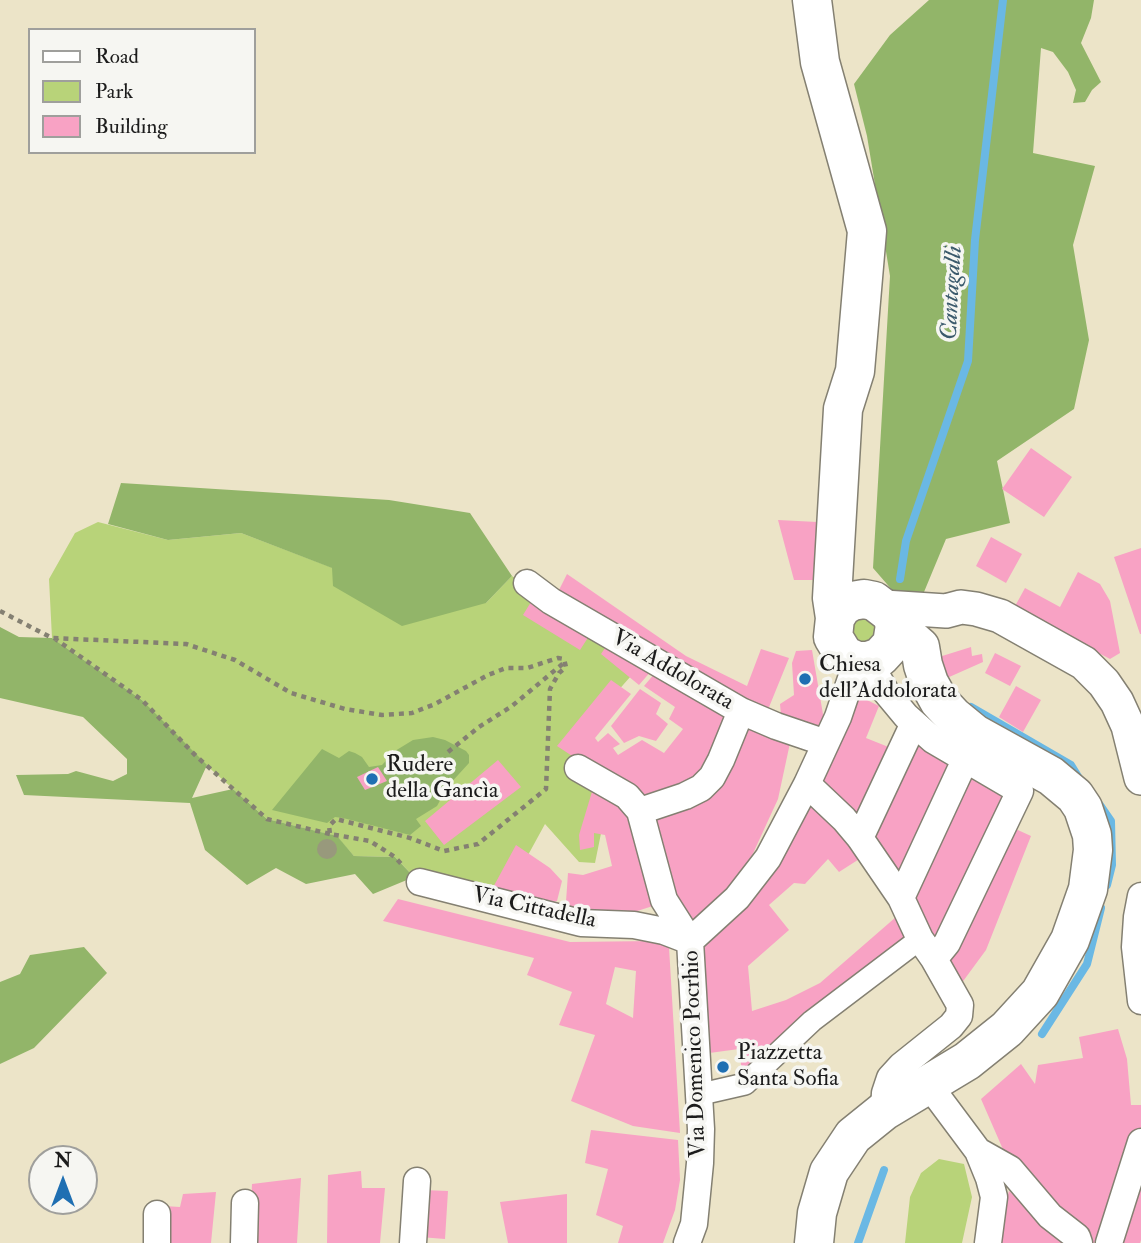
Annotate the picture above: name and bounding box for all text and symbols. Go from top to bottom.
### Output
legend [28,28,256,154]
text: Road [95,43,139,70]
text: Park [95,78,133,105]
text: Building [95,113,168,140]
water label: Cantagalli [936,245,970,341]
street label: Via Addolorata [606,625,738,717]
place label: Chiesa dell'Addolorata [819,652,957,706]
marker: Chiesa dell'Addolorata [797,671,813,687]
place label: Rudere della Gancìa [386,752,498,806]
marker: Rudere della Gancìa [364,771,380,787]
street label: Via Cittadella [470,882,598,936]
street label: Via Domenico Pocrhio [679,950,713,1158]
place label: Piazzetta Santa Sofia [737,1040,839,1094]
marker: Piazzetta Santa Sofia [715,1059,731,1075]
north arrow [28,1145,98,1215]
text: N [54,1149,72,1173]

